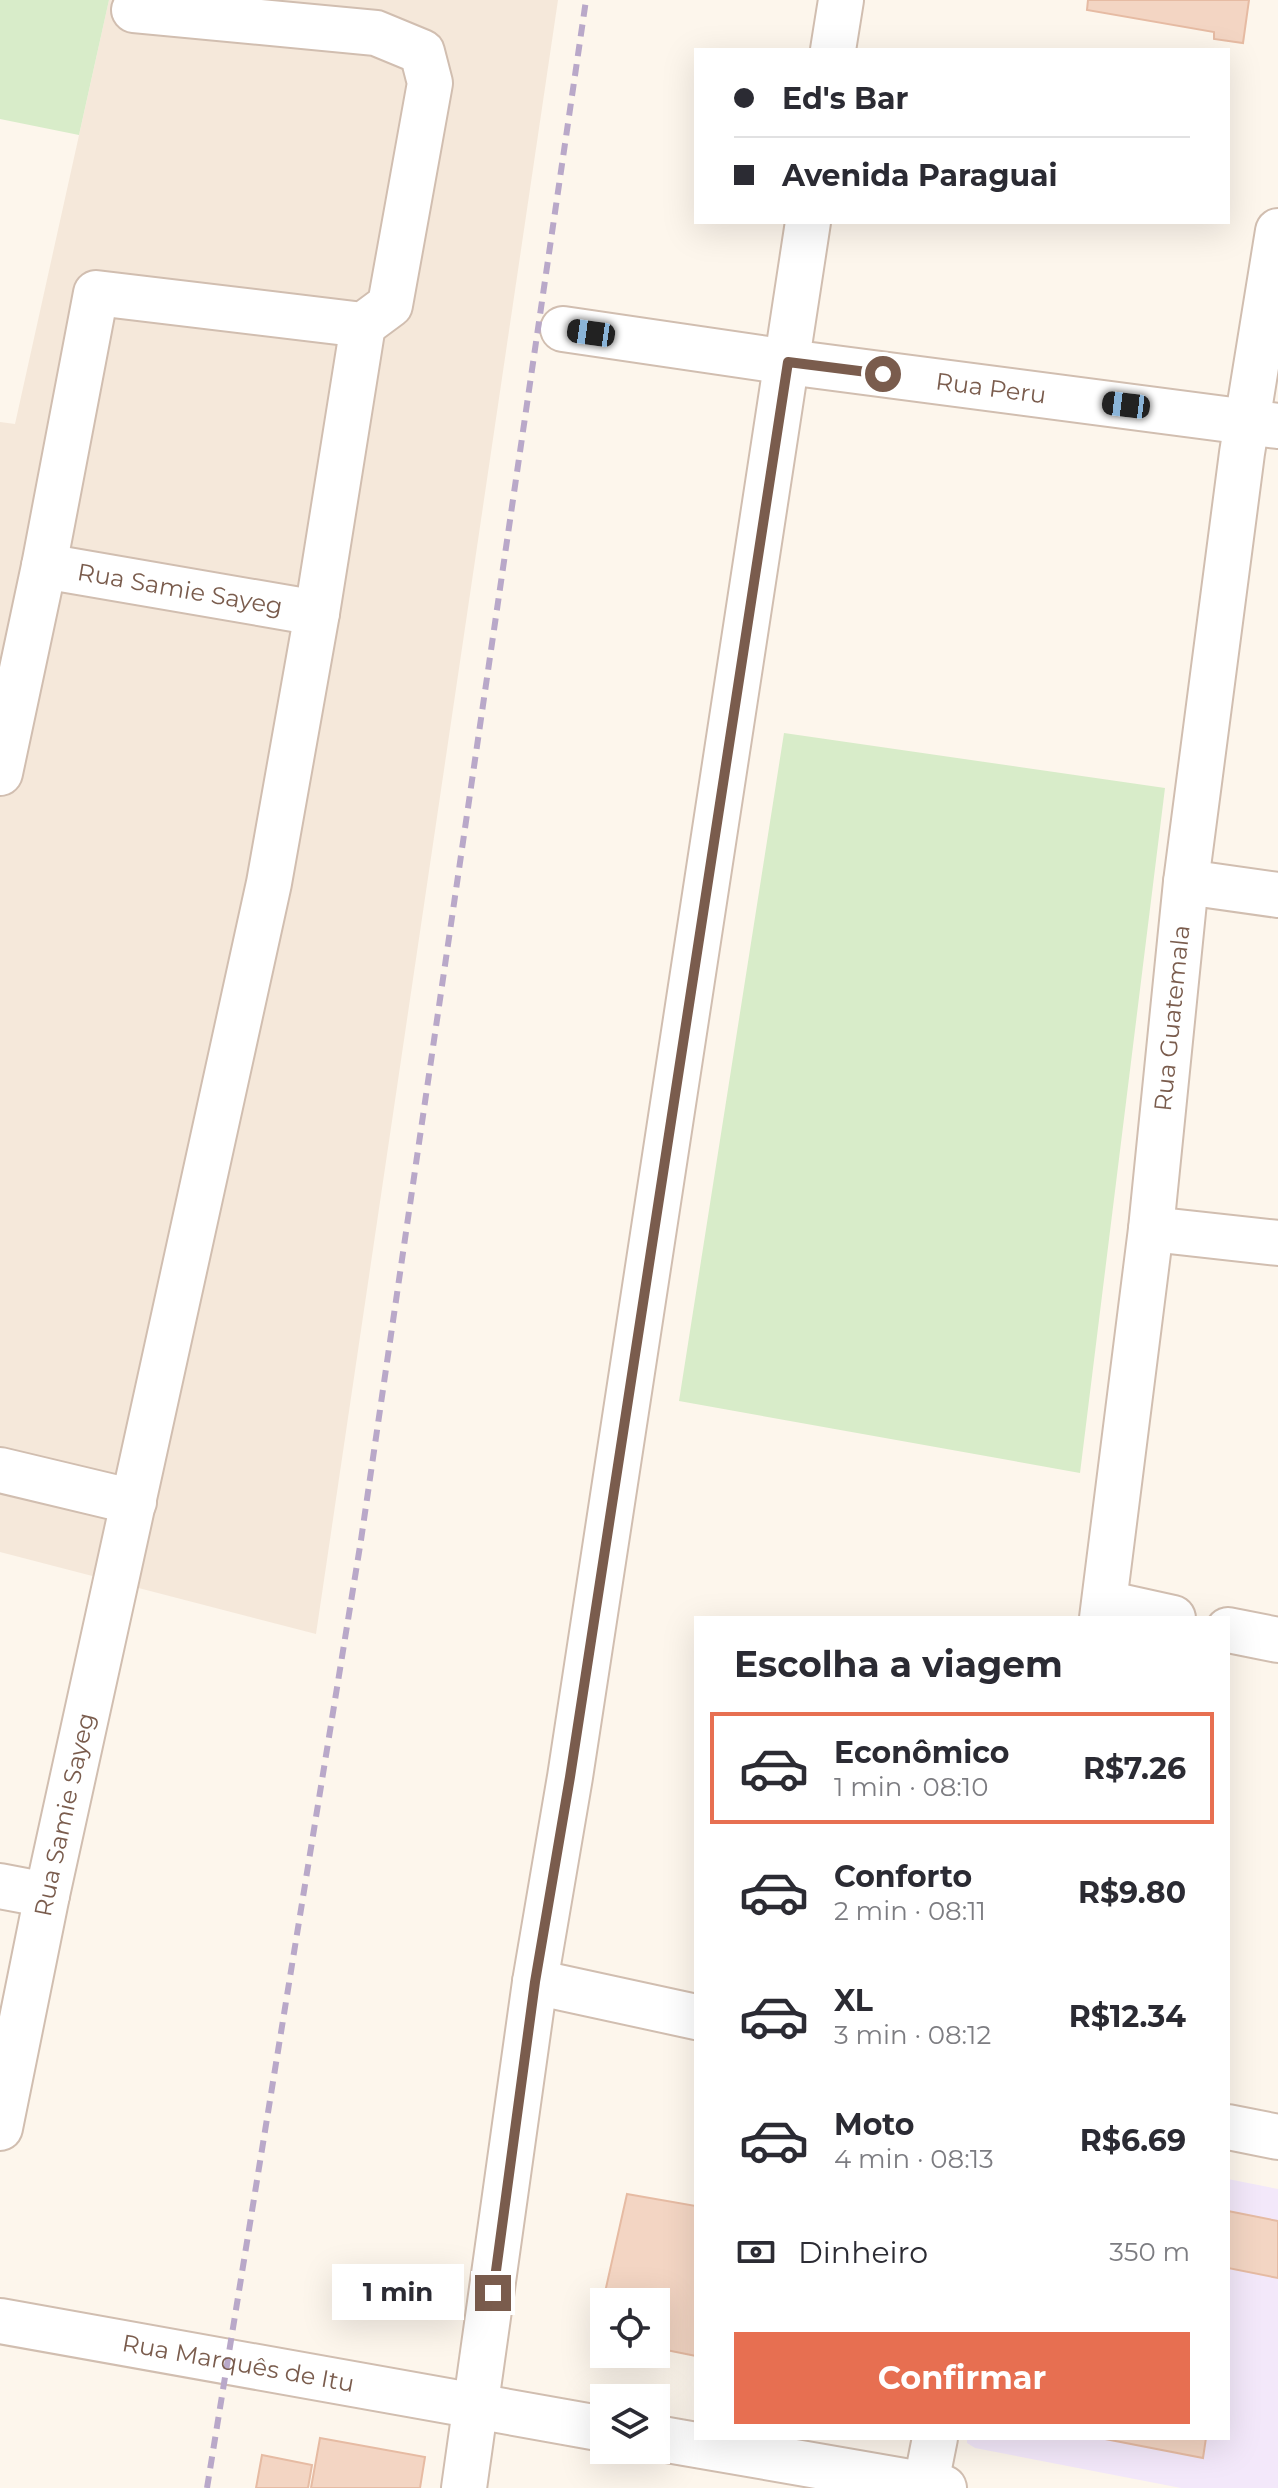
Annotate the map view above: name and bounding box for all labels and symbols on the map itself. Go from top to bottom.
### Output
car [566,318,616,348]
route start [865,356,901,392]
street label: Rua Peru [934,366,1048,410]
car [1101,390,1151,420]
street label: Rua Samie Sayeg [75,557,285,621]
street label: Rua Guatemala [1148,924,1196,1113]
street label: Rua Samie Sayeg [28,1710,101,1919]
callout: 1 min [333,2265,465,2321]
route end [475,2275,511,2311]
street label: Rua Marquês de Itu [120,2328,357,2398]

